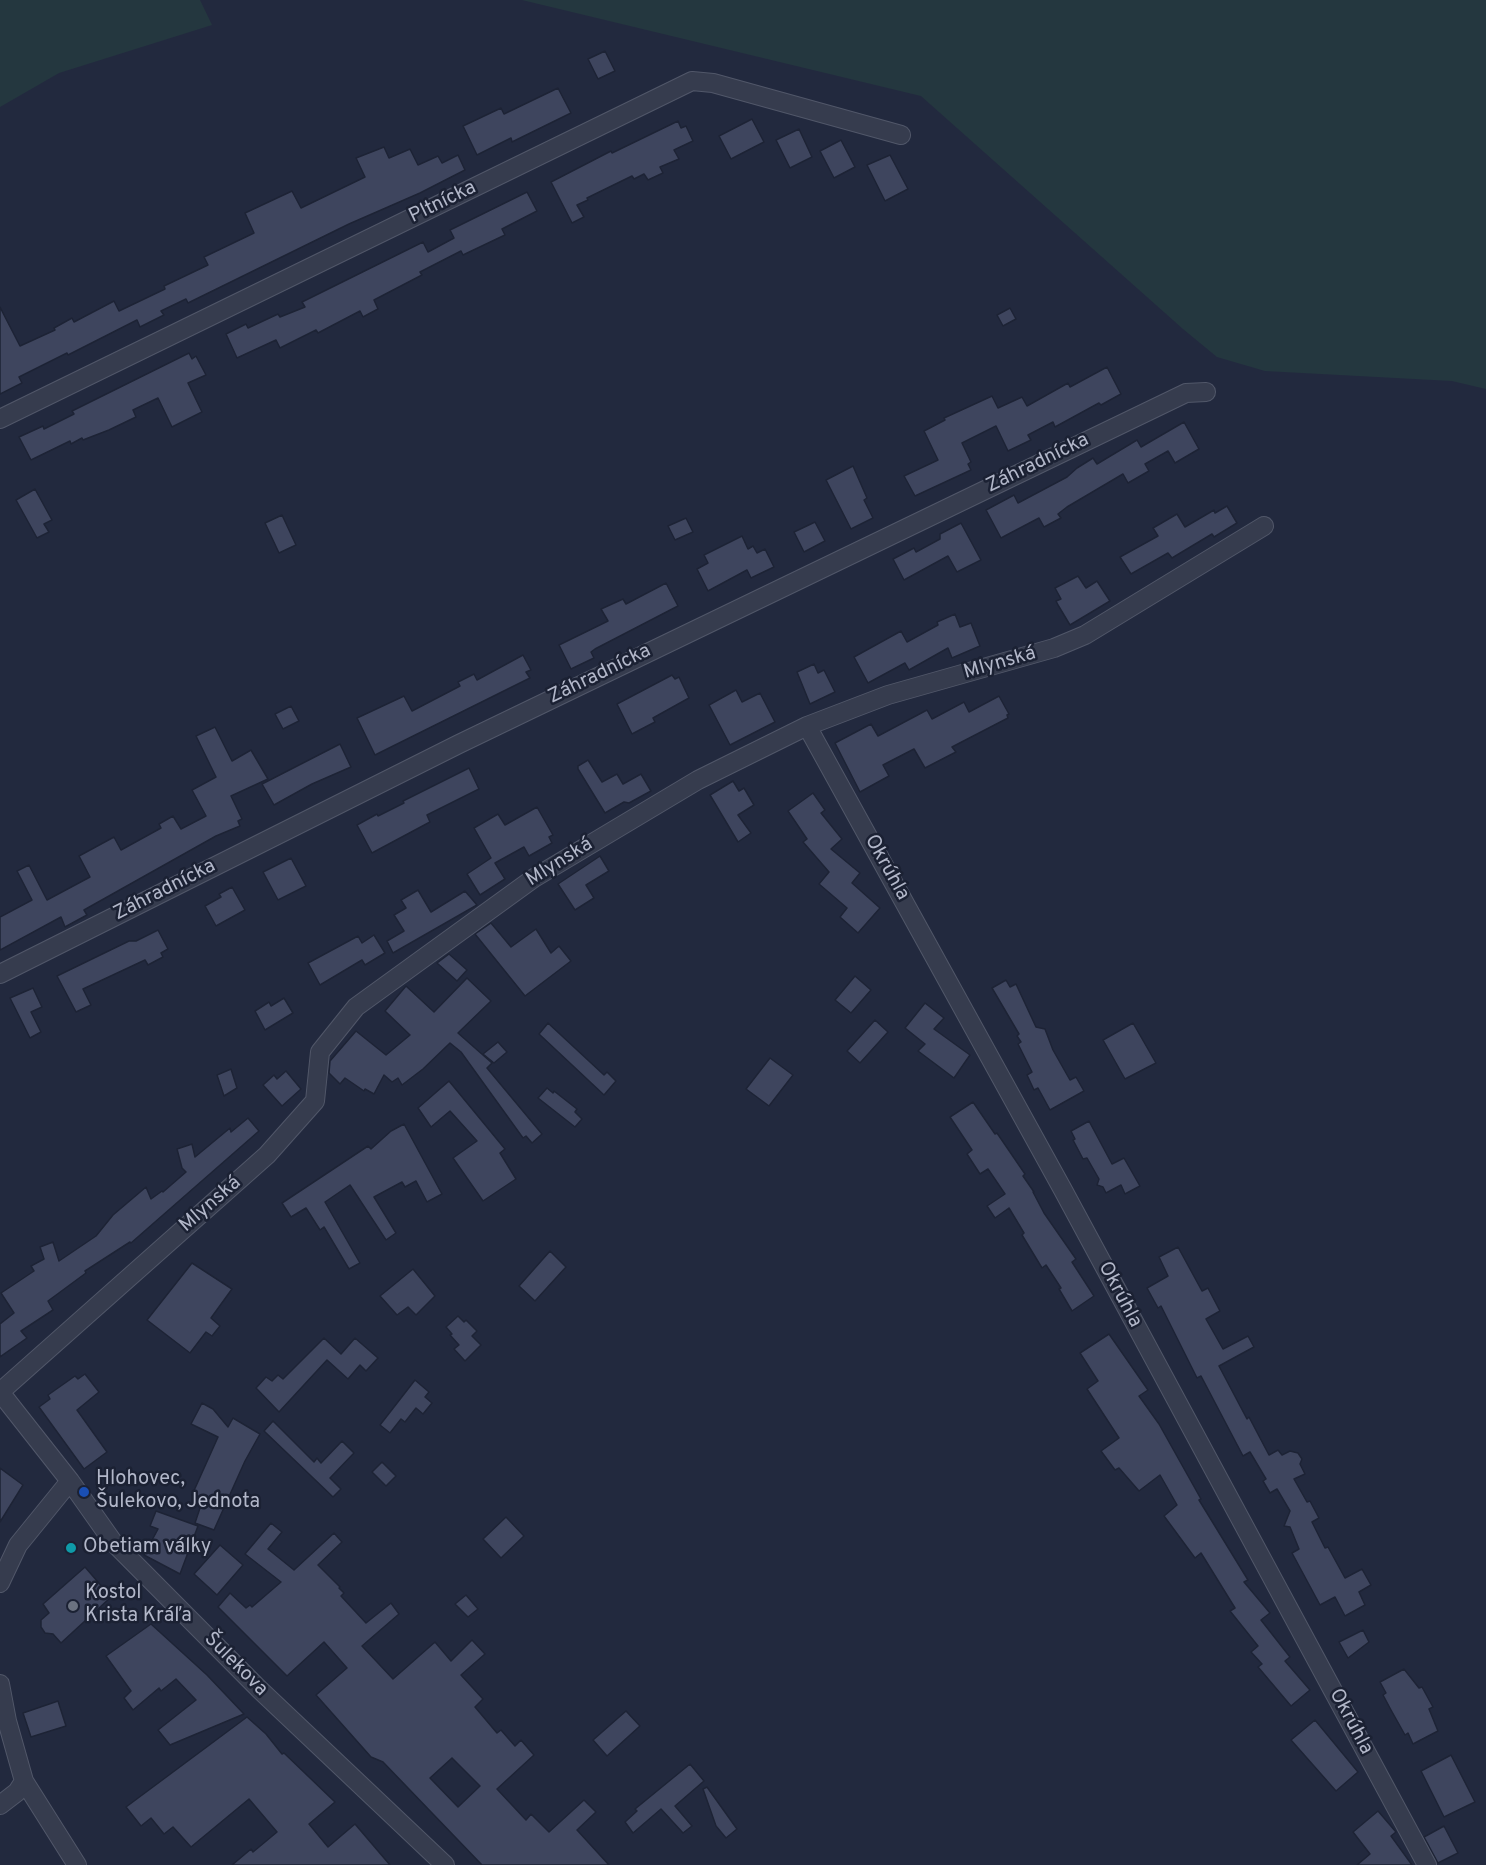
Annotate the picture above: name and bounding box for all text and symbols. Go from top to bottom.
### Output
street label: Pltnícka [406,177,480,229]
street label: Záhradnícka [983,429,1093,499]
street label: Záhradnícka [545,640,655,710]
street label: Mlynská [961,642,1039,686]
street label: Okrúhla [858,831,914,905]
street label: Mlynská [522,833,598,893]
street label: Záhradnícka [110,855,220,927]
street label: Mlynská [175,1172,247,1238]
street label: Okrúhla [1092,1258,1146,1332]
place label: Hlohovec, Šulekovo, Jednota [96,1468,260,1515]
marker: Hlohovec, Šulekovo, Jednota [77,1485,91,1499]
place label: Obetiam války [83,1536,211,1560]
marker: Obetiam války [64,1541,78,1555]
place label: Kostol Krista Kráľa [85,1582,192,1629]
marker: Kostol Krista Kráľa [66,1599,80,1613]
street label: Šulekova [198,1628,272,1702]
street label: Okrúhla [1323,1685,1377,1759]

